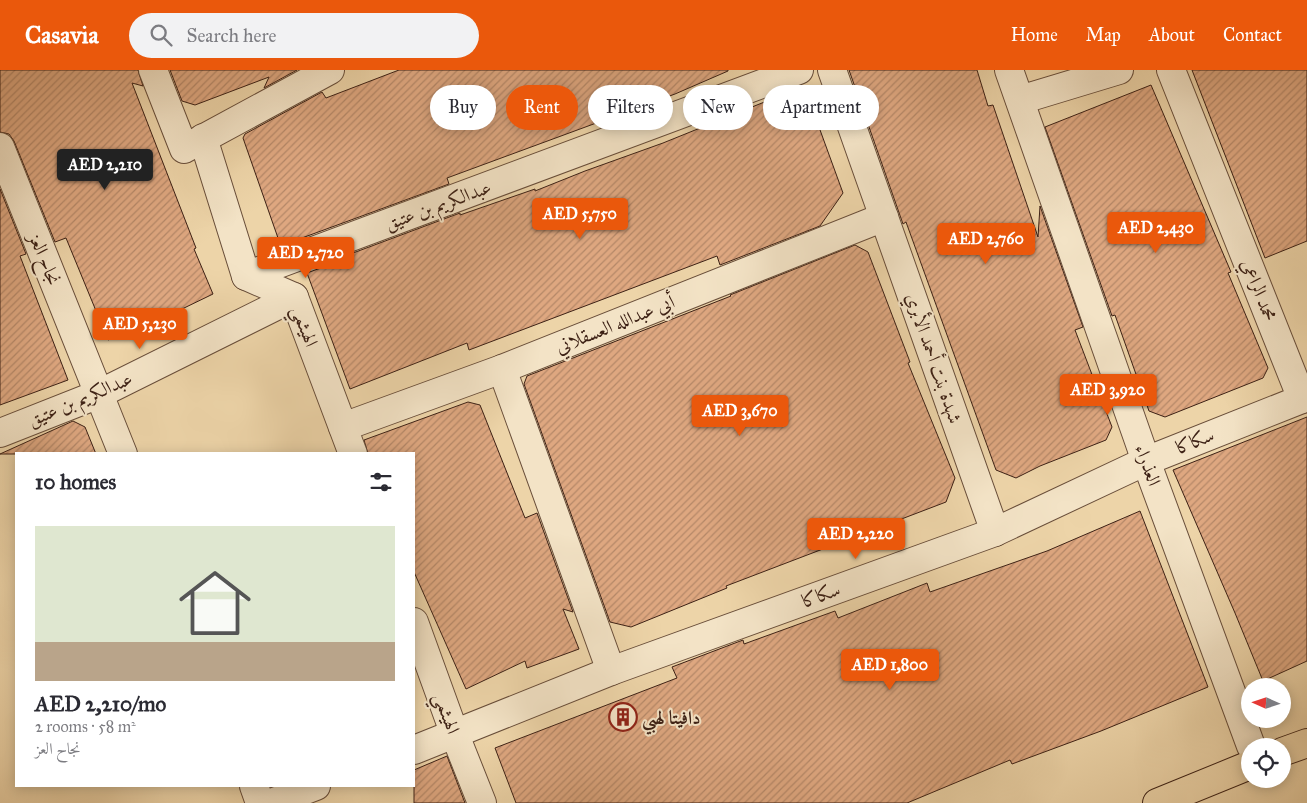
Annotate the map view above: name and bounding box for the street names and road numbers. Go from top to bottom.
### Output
street label: عبدالكريم بن عتيق [382,175,496,240]
street label: نجاح العز [18,228,66,291]
street label: محمد الراعي [1232,255,1282,326]
street label: أبي عبدالله العسقلاني [552,288,680,362]
street label: شهدة بنت أحمد الأبري [897,289,969,428]
street label: الهيثمي [280,302,323,352]
street label: عبدالكريم بن عتيق [24,367,138,436]
street label: سكاكا [1173,423,1217,459]
street label: العذراء [1130,441,1166,489]
street label: سكاكا [799,578,843,612]
street label: الهيثمي [422,689,465,739]

